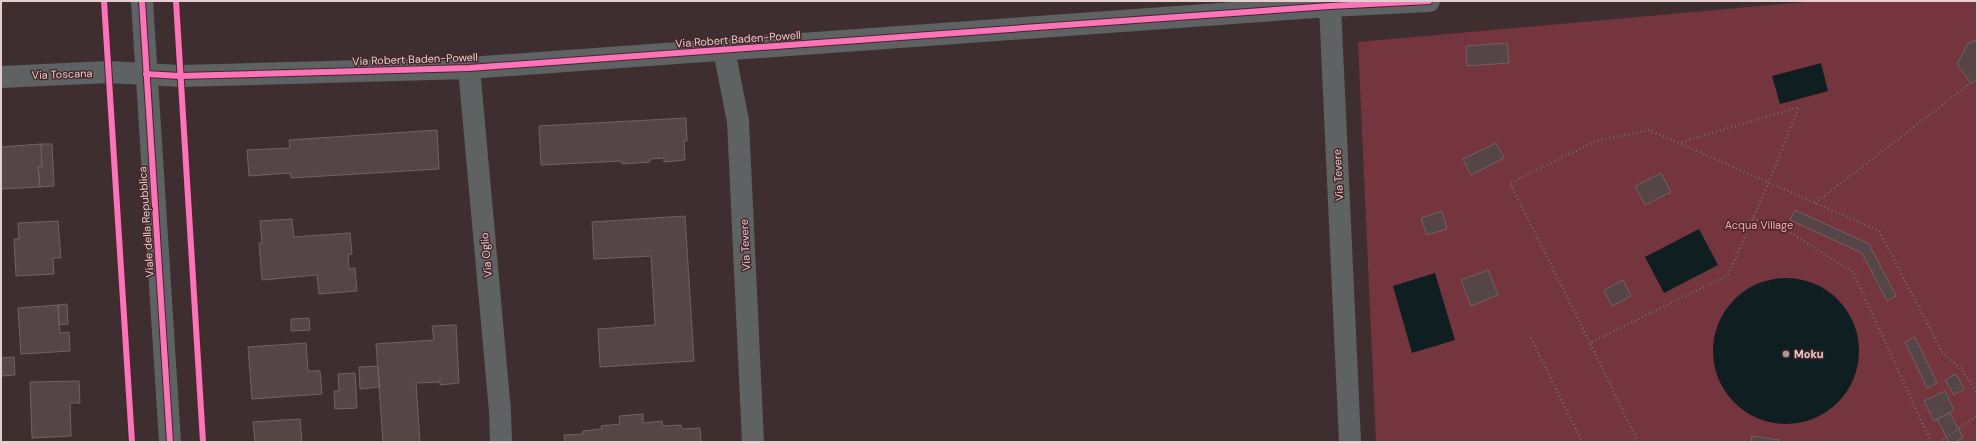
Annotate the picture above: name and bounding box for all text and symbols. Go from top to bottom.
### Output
street label: Via Robert Baden-Powell [675,28,801,50]
street label: Via Robert Baden-Powell [352,50,478,68]
street label: Via Toscana [31,66,93,82]
street label: Via Tevere [1330,149,1346,201]
street label: Viale della Repubblica [135,166,157,278]
park label: Acqua Village [1725,218,1793,232]
street label: Via Tevere [737,219,753,271]
street label: Via Oglio [477,232,495,278]
place label: Moku [1794,347,1824,361]
marker: Moku [1781,349,1791,359]

